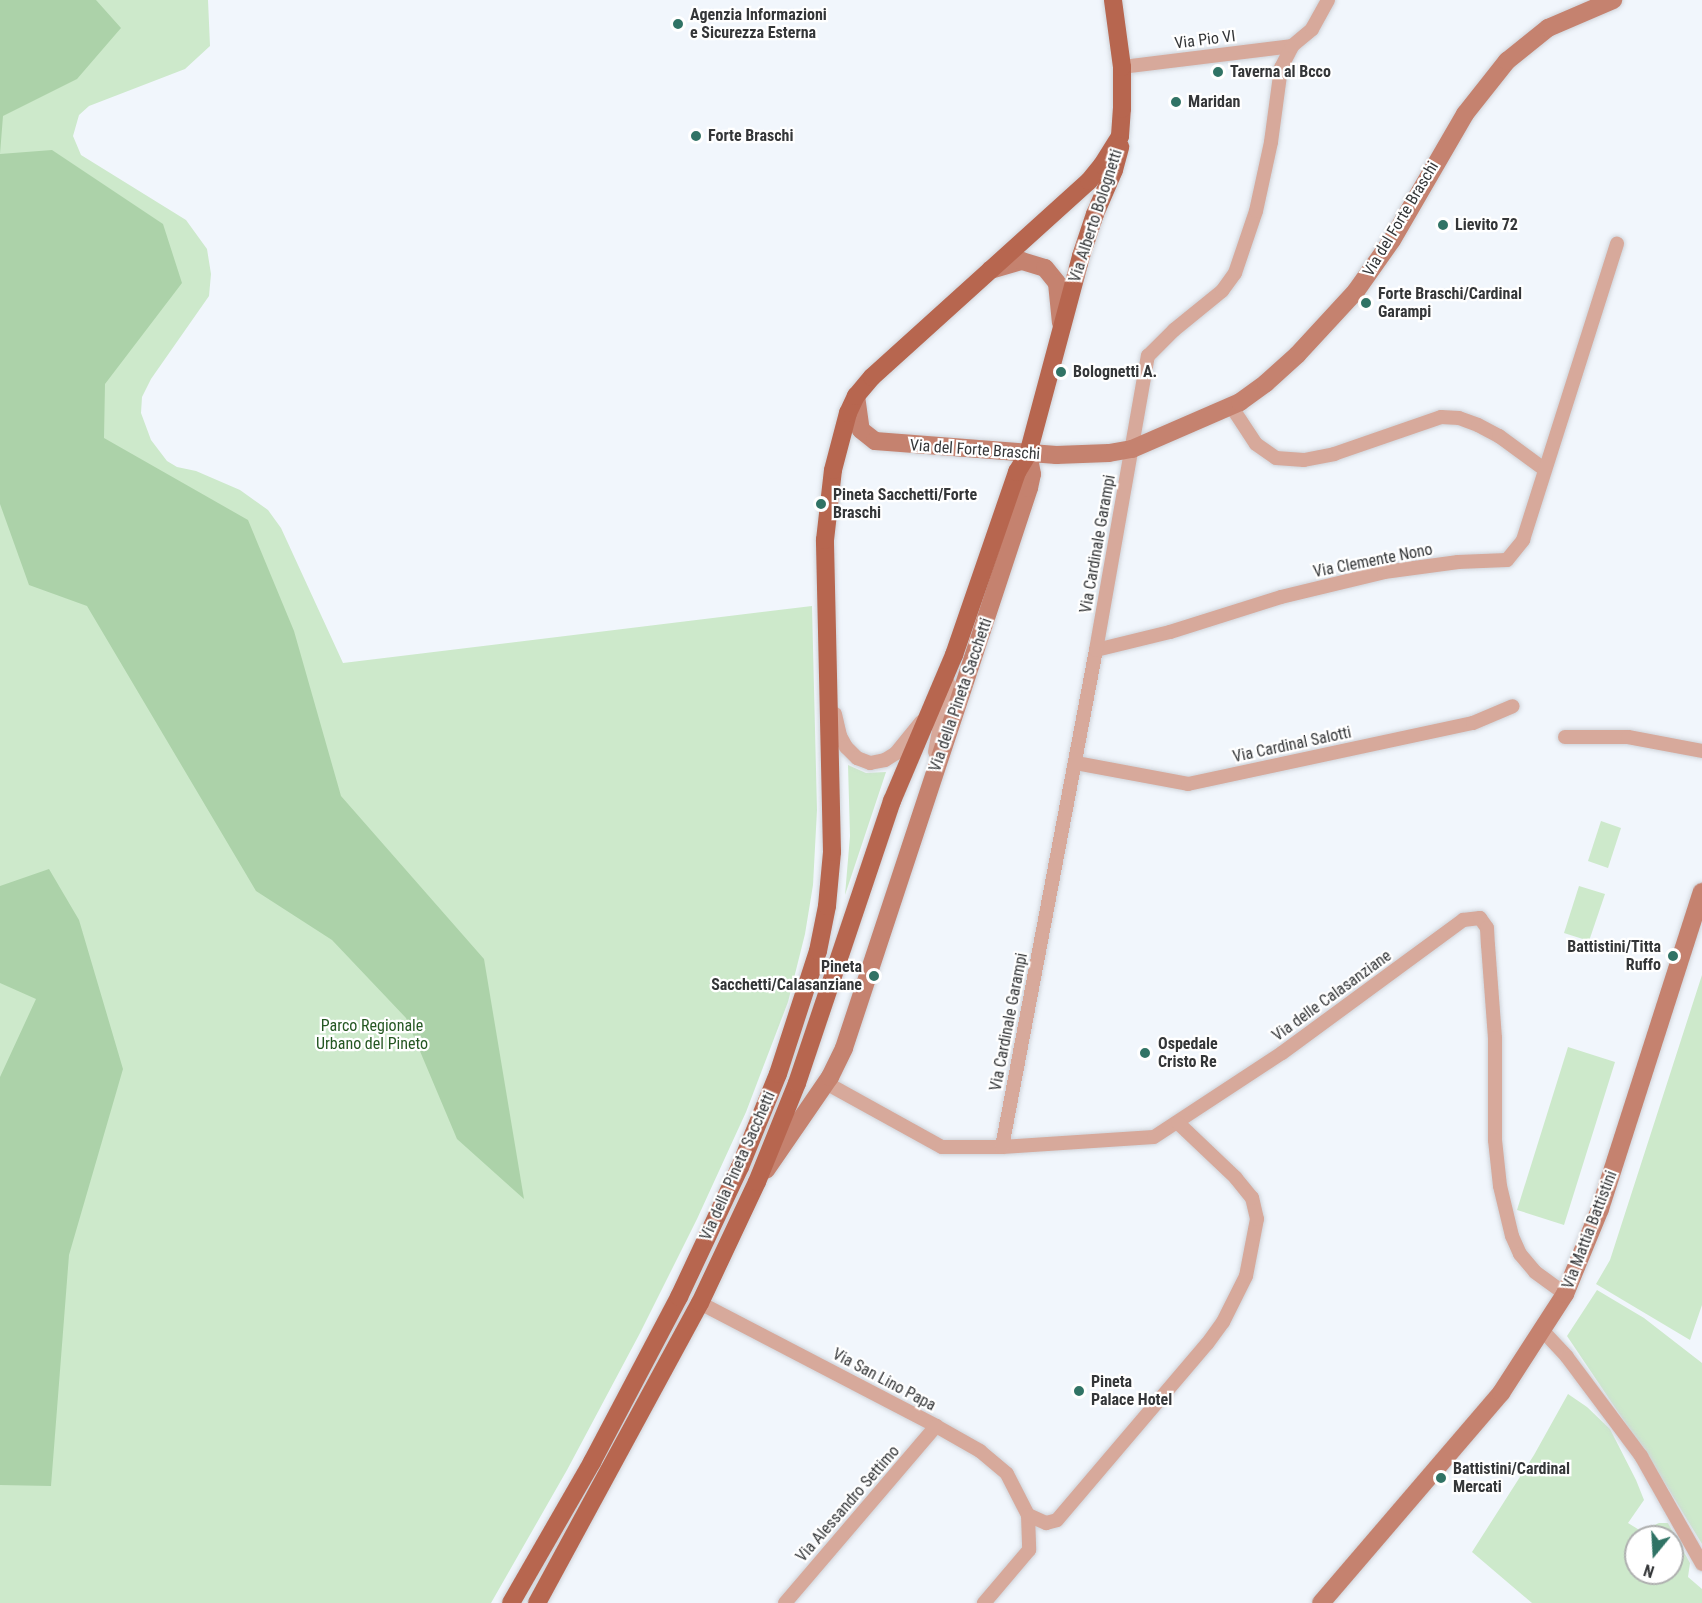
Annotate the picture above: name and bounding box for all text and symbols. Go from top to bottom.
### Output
place label: Agenzia Informazioni e Sicurezza Esterna [690,5,827,43]
marker: Agenzia Informazioni e Sicurezza Esterna [671,17,685,31]
street label: Via Pio VI [1173,27,1237,53]
place label: Taverna al Bcco [1230,62,1331,82]
marker: Taverna al Bcco [1211,65,1225,79]
place label: Maridan [1188,92,1240,112]
marker: Maridan [1169,95,1183,109]
place label: Forte Braschi [708,126,793,146]
marker: Forte Braschi [689,129,703,143]
street label: Via Alberto Bolognetti [1065,147,1127,285]
street label: Via del Forte Braschi [1359,158,1443,280]
place label: Lievito 72 [1455,215,1518,235]
marker: Lievito 72 [1436,218,1450,232]
place label: Forte Braschi/Cardinal Garampi [1378,284,1522,322]
marker: Forte Braschi/Cardinal Garampi [1359,296,1373,310]
place label: Bolognetti A. [1073,362,1157,382]
marker: Bolognetti A. [1054,365,1068,379]
street label: Via del Forte Braschi [909,436,1041,464]
street label: Via Cardinale Garampi [1076,473,1120,615]
place label: Pineta Sacchetti/Forte Braschi [833,485,977,523]
marker: Pineta Sacchetti/Forte Braschi [814,497,828,511]
street label: Via Clemente Nono [1312,540,1434,582]
street label: Via della Pineta Sacchetti [926,616,996,774]
street label: Via Cardinal Salotti [1231,723,1353,767]
place label: Battistini/Titta Ruffo [1567,937,1661,975]
street label: Via delle Calasanziane [1269,946,1395,1046]
marker: Battistini/Titta Ruffo [1666,949,1680,963]
street label: Via Cardinale Garampi [986,951,1032,1093]
place label: Pineta Sacchetti/Calasanziane [711,957,862,995]
marker: Pineta Sacchetti/Calasanziane [867,969,881,983]
park label: Parco Regionale Urbano del Pineto [316,1016,428,1054]
place label: Ospedale Cristo Re [1158,1034,1218,1072]
marker: Ospedale Cristo Re [1136,1044,1154,1062]
street label: Via della Pineta Sacchetti [696,1089,780,1243]
street label: Via Mattia Battistini [1559,1168,1621,1292]
street label: Via San Lino Papa [829,1345,939,1415]
place label: Pineta Palace Hotel [1091,1372,1172,1410]
marker: Pineta Palace Hotel [1072,1384,1086,1398]
street label: Via Alessandro Settimo [792,1442,904,1566]
place label: Battistini/Cardinal Mercati [1453,1459,1570,1497]
marker: Battistini/Cardinal Mercati [1434,1471,1448,1485]
north arrow [1624,1525,1684,1585]
text: N [1641,1560,1657,1581]

